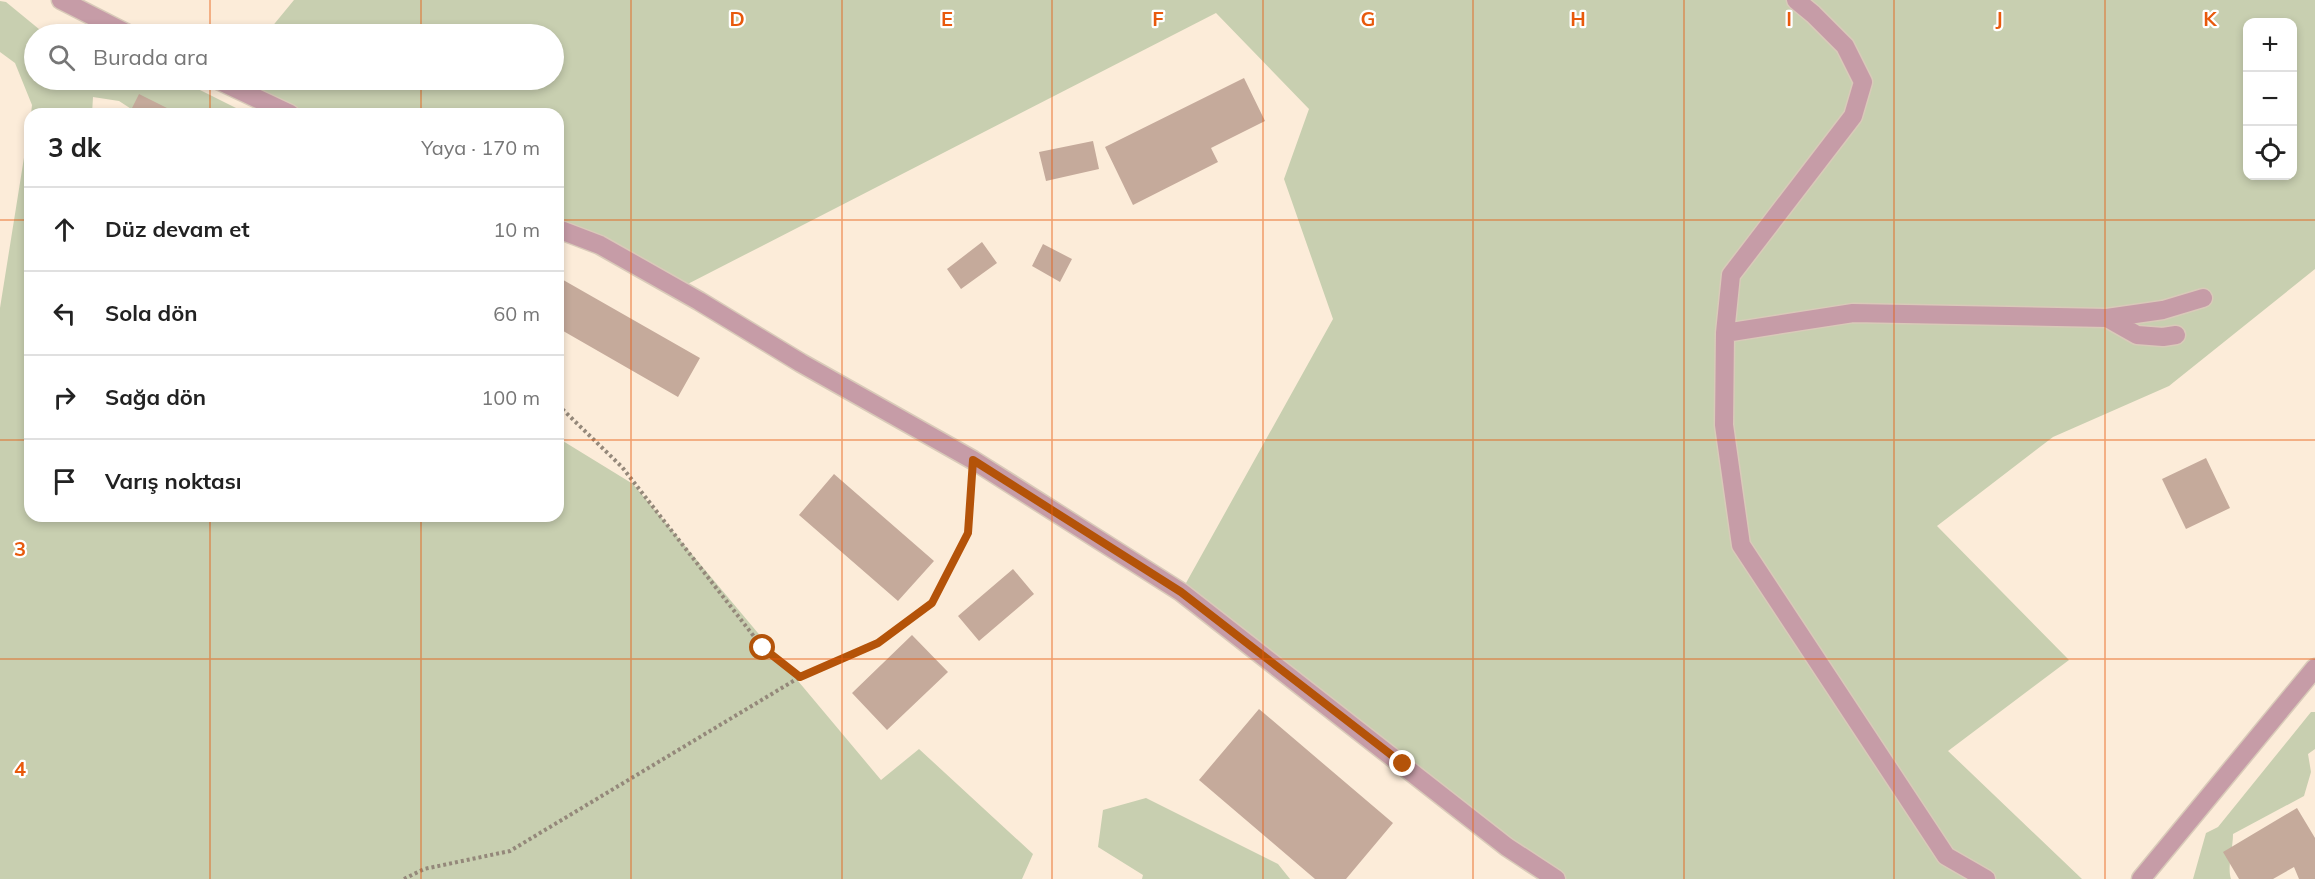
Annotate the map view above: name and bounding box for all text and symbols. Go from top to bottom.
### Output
text: D [729,6,745,31]
text: E [941,6,953,31]
text: F [1152,6,1164,31]
text: G [1361,6,1375,31]
text: H [1570,6,1586,31]
text: I [1786,6,1792,31]
text: J [1995,6,2003,31]
text: K [2203,6,2217,31]
map controls [2243,18,2297,180]
button: + [2243,18,2297,72]
search box [24,24,564,90]
icon: search [45,41,78,74]
text: Burada ara [93,43,208,71]
button: − [2243,72,2297,126]
button: locate [2243,126,2297,180]
text: 3 dk [48,131,101,164]
text: Yaya · 170 m [421,135,540,160]
icon: ahead [48,213,81,246]
text: Düz devam et [105,215,250,243]
text: 10 m [493,217,540,242]
icon: left [48,297,81,330]
text: Sola dön [105,299,198,327]
text: 60 m [493,301,540,326]
icon: right [48,381,81,414]
text: Sağa dön [105,383,206,411]
text: 100 m [481,385,540,410]
icon: arrive [48,465,81,498]
text: Varış noktası [105,467,241,495]
text: 3 [14,536,26,561]
route start [749,634,775,660]
route end [1389,750,1415,776]
text: 4 [14,756,26,781]

